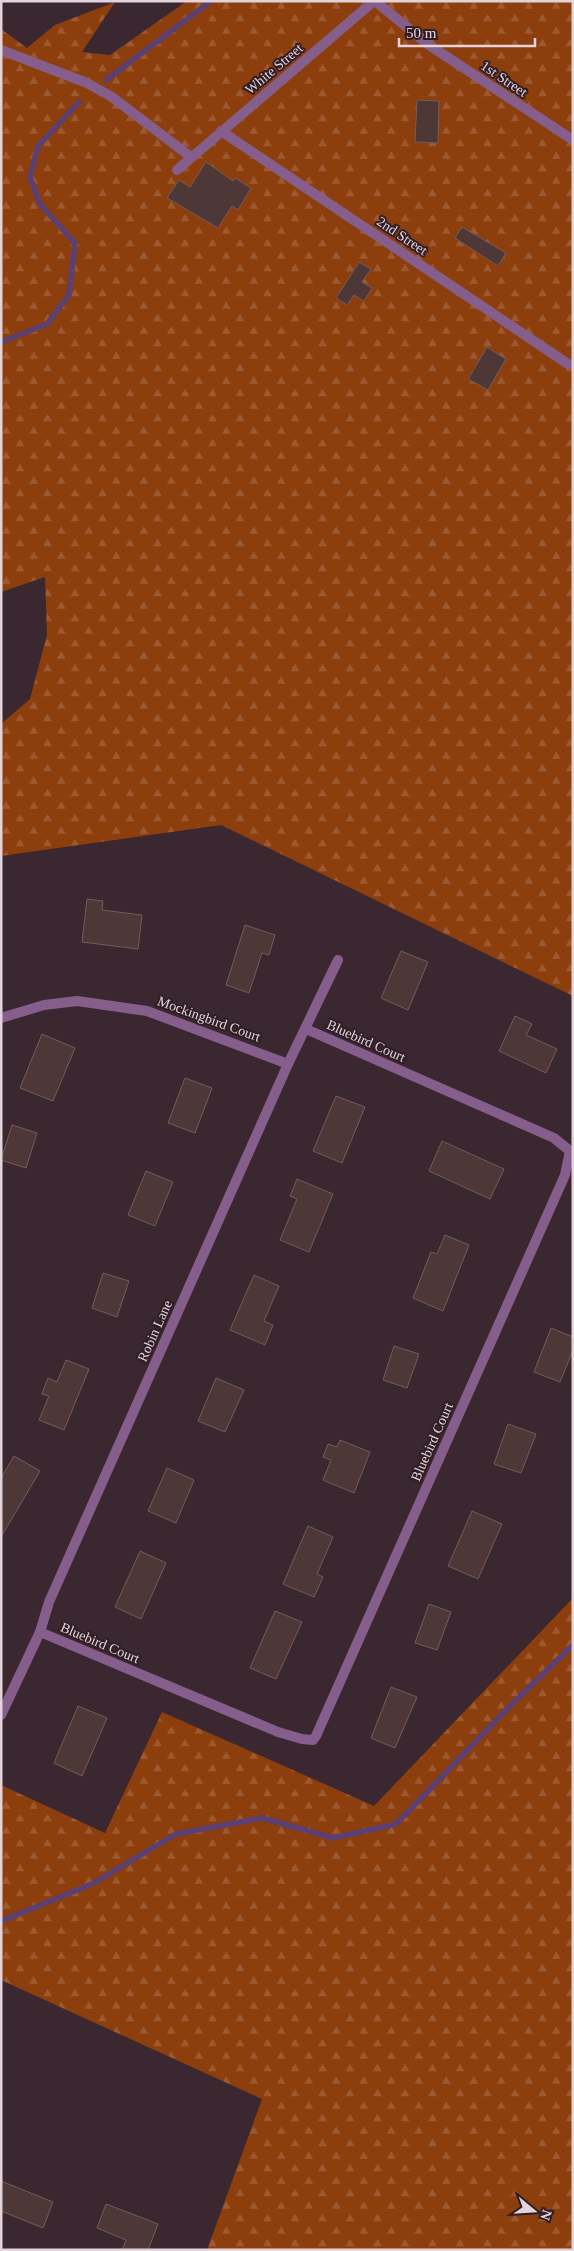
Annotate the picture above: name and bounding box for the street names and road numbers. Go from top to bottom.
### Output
street label: White Street [242,41,306,97]
street label: 1st Street [478,58,530,100]
street label: 2nd Street [374,214,430,258]
street label: Mockingbird Court [155,993,263,1045]
street label: Bluebird Court [324,1017,408,1065]
street label: Robin Lane [135,1298,175,1364]
street label: Bluebird Court [408,1400,456,1484]
street label: Bluebird Court [58,1620,142,1666]

